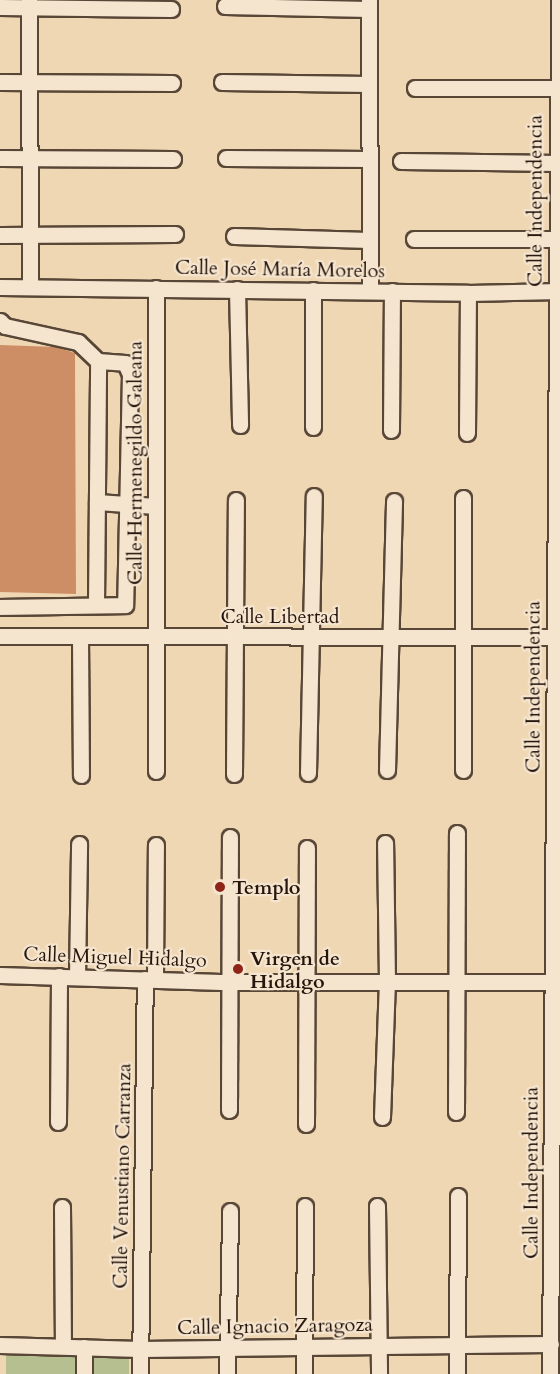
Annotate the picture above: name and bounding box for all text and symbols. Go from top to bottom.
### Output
street label: Calle Independencia [523,115,547,287]
street label: Calle José María Morelos [175,255,385,283]
street label: Calle Hermenegildo Galeana [123,341,147,585]
street label: Calle Independencia [521,601,545,773]
street label: Calle Libertad [220,604,340,628]
place label: Templo [232,875,300,899]
marker: Templo [213,880,227,894]
street label: Calle Miguel Hidalgo [23,942,207,972]
place label: Virgen de Hidalgo [250,946,340,993]
marker: Virgen de Hidalgo [231,962,245,976]
street label: Calle Venustiano Carranza [108,1063,136,1289]
street label: Calle Independencia [519,1087,543,1259]
street label: Calle Ignacio Zaragoza [177,1312,373,1340]

